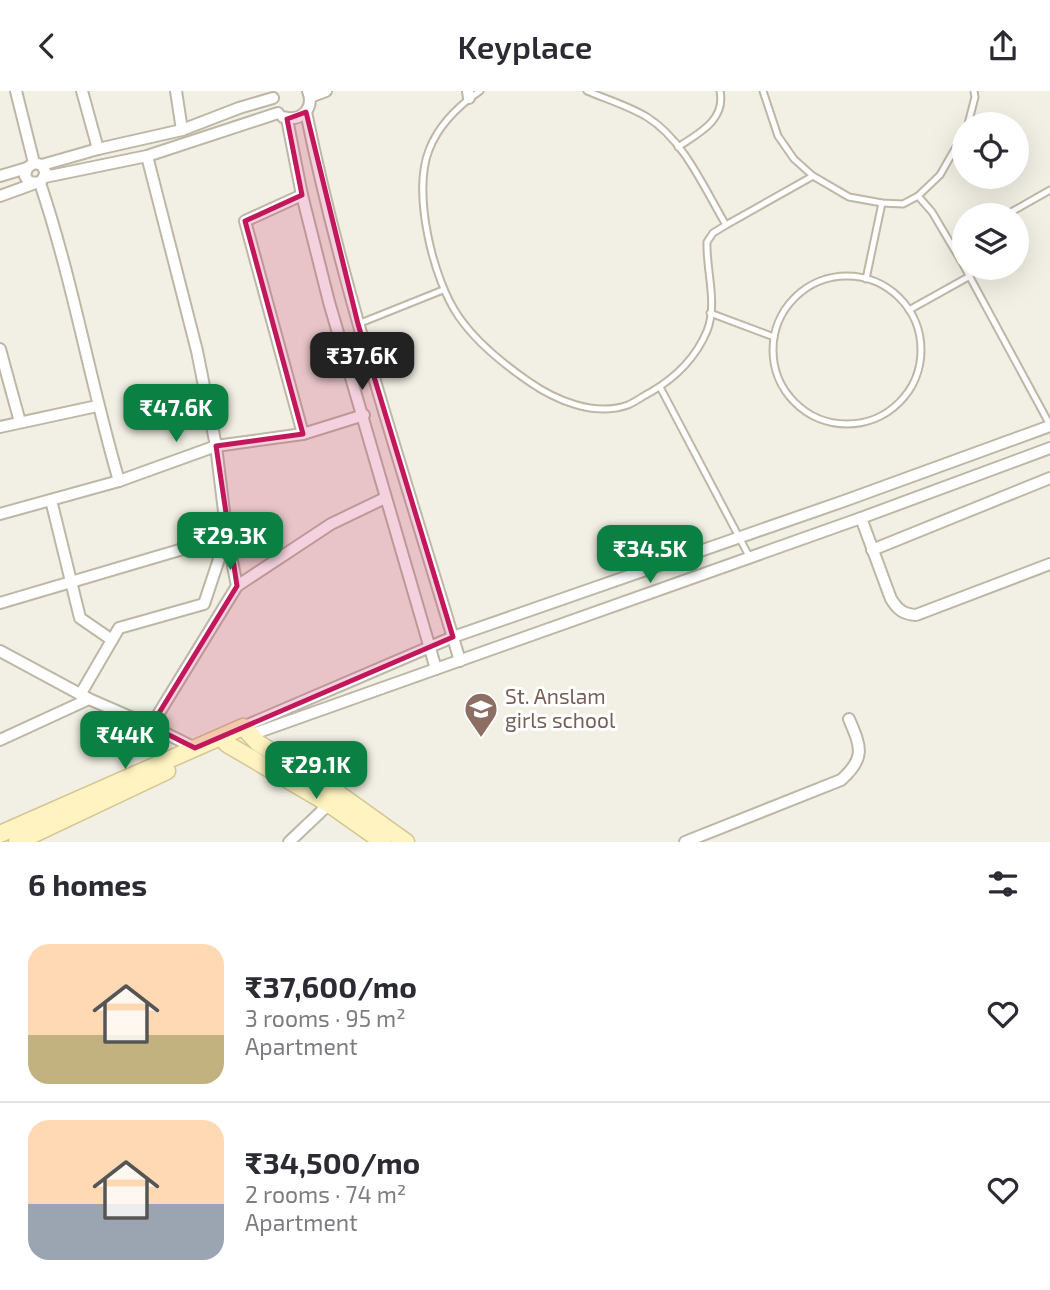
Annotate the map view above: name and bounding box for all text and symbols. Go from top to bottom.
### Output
icon: back [28,27,66,65]
text: Keyplace [458,27,592,65]
icon: share [984,27,1022,65]
map controls [952,112,1029,280]
button: locate [952,112,1029,189]
button: layers [952,203,1029,280]
pin: ₹37.6K [305,333,419,392]
text: ₹37.6K [326,341,398,369]
pin: ₹47.6K [119,385,233,444]
text: ₹47.6K [139,393,213,421]
pin: ₹29.3K [173,512,287,572]
text: ₹29.3K [193,521,267,549]
pin: ₹34.5K [593,525,707,585]
text: ₹34.5K [613,534,687,562]
place label: St. Anslam girls school [505,683,616,732]
school or university icon: St. Anslam girls school [462,690,500,739]
pin: ₹44K [84,711,166,771]
text: ₹44K [96,720,154,748]
pin: ₹29.1K [259,741,373,801]
text: ₹29.1K [281,750,351,778]
icon: filters [984,865,1022,903]
text: 6 homes [28,866,147,902]
text: ₹37,600/mo [245,968,417,1004]
icon: home [84,972,168,1056]
icon: heart [984,995,1022,1033]
text: 3 rooms · 95 m² [245,1004,406,1032]
text: Apartment [245,1032,358,1060]
text: ₹34,500/mo [245,1144,420,1180]
icon: home [84,1148,168,1232]
icon: heart [984,1171,1022,1209]
text: 2 rooms · 74 m² [245,1180,406,1208]
text: Apartment [245,1208,358,1236]

